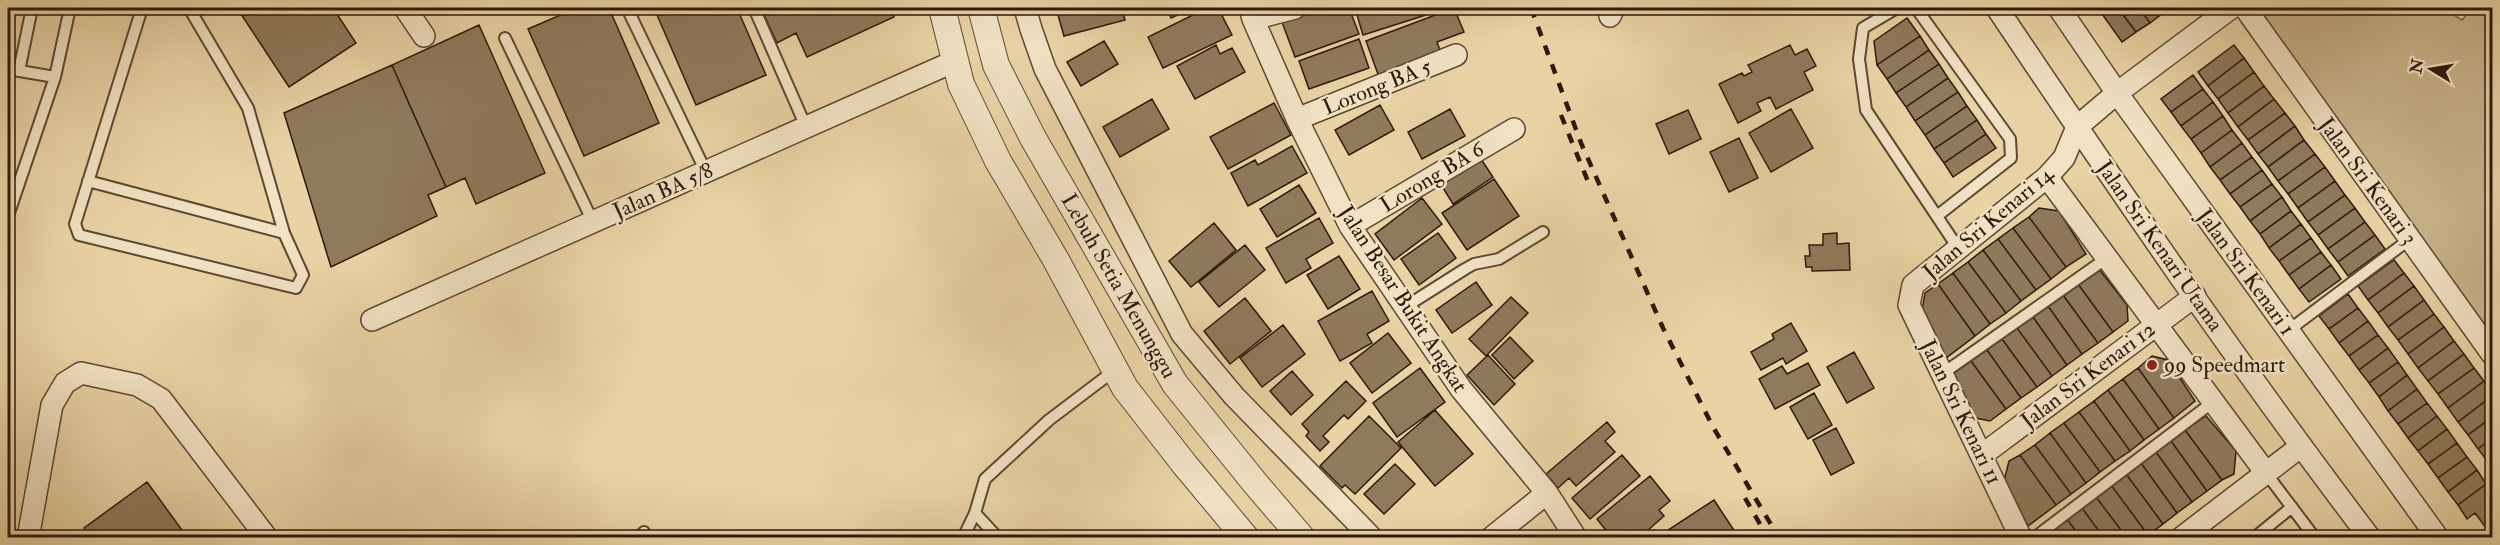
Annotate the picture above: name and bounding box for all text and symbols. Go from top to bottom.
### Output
north arrow [2401,39,2461,99]
street label: Lorong BA 5 [1319,52,1436,121]
text: N [2406,57,2429,76]
street label: Jalan Sri Kenari 3 [2312,111,2424,250]
street label: Lorong BA 6 [1375,134,1491,219]
street label: Jalan Sri Kenari Utama [2090,154,2230,338]
street label: Jalan BA 5/8 [608,156,718,226]
street label: Jalan Sri Kenari 14 [1916,159,2060,286]
street label: Lebuh Setia Menunggu [1055,189,1183,383]
street label: Jalan Besar Bukit Angkat [1331,199,1474,398]
street label: Jalan Sri Kenari 1 [2190,202,2301,341]
street label: Jalan Sri Kenari 12 [2014,315,2161,435]
street label: Jalan Sri Kenari 11 [1913,334,2008,489]
place label: 99 Speedmart [2162,351,2285,380]
marker: 99 Speedmart [2145,358,2159,372]

